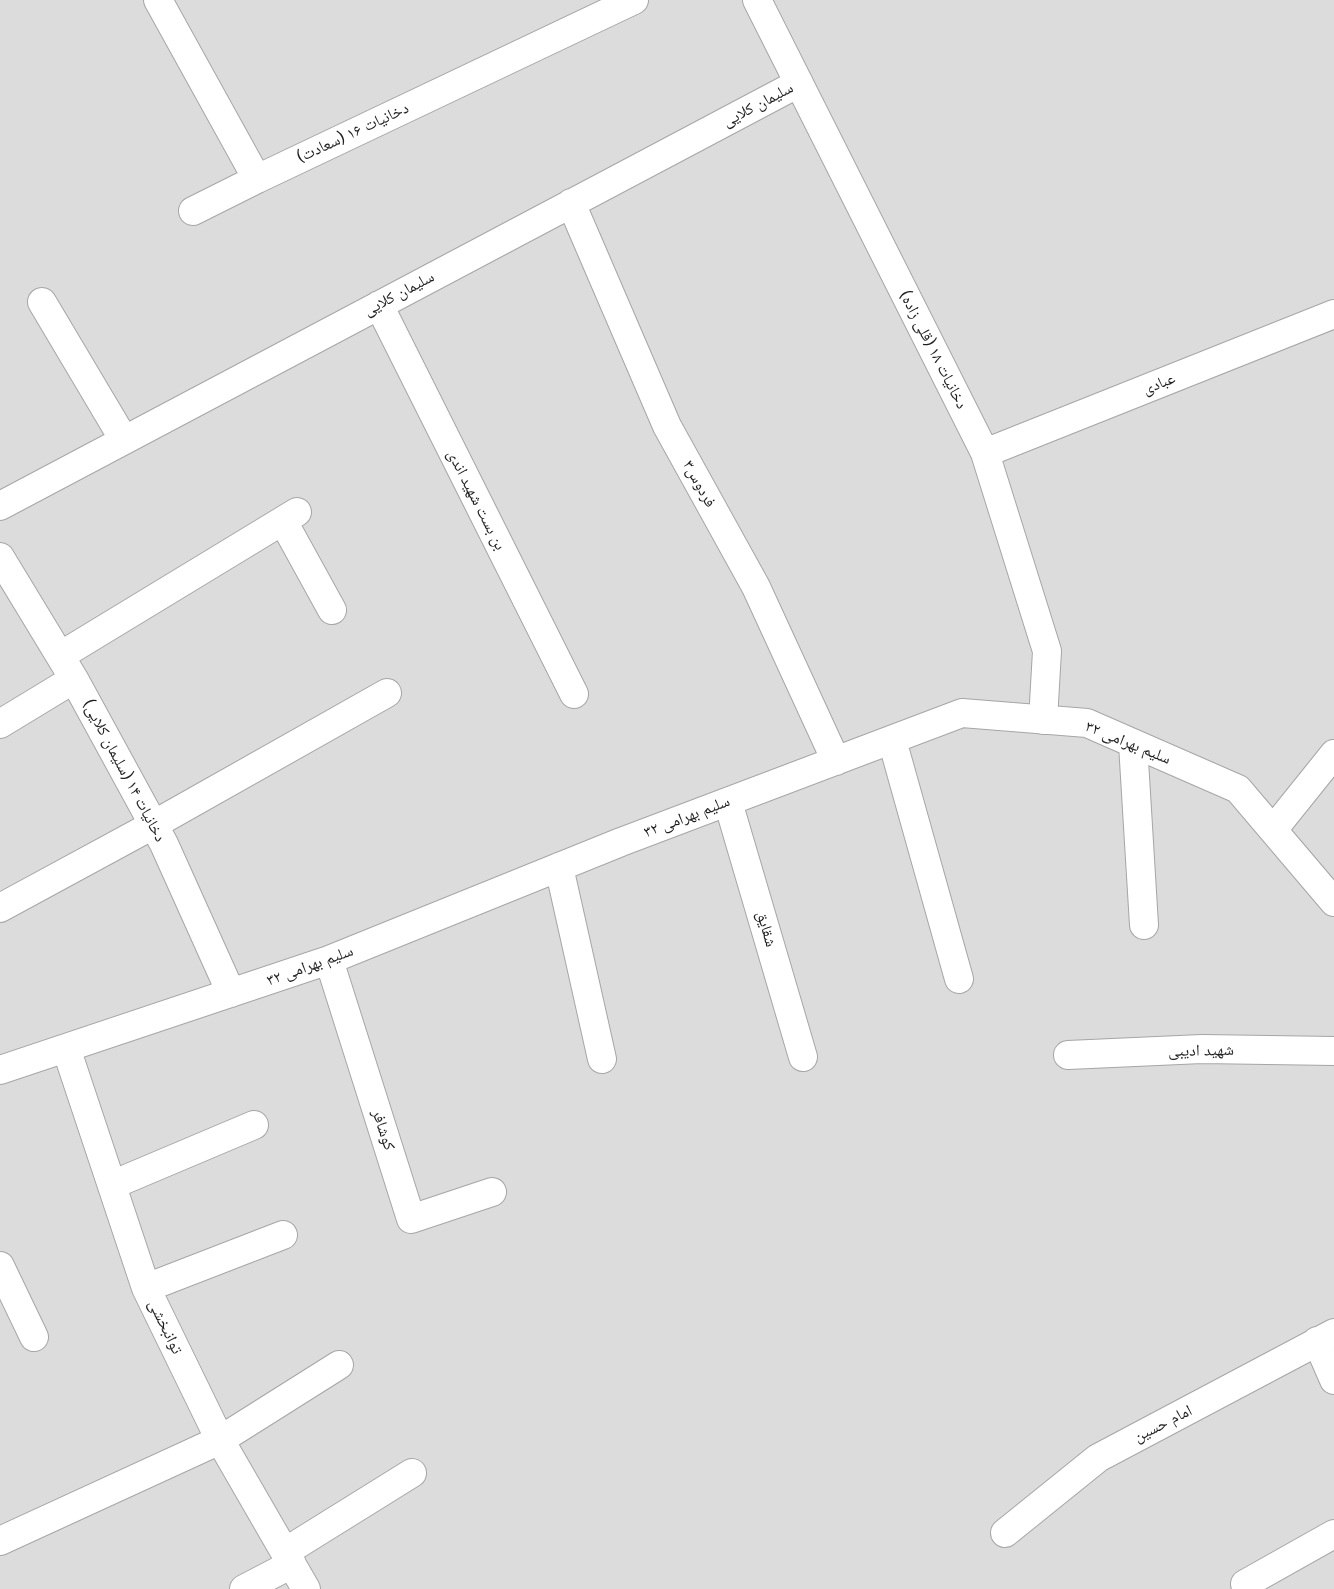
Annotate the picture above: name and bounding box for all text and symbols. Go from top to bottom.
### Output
street label: سلیمان کلایی [719,78,797,132]
street label: دخانیات ۱۶ (سعادت) [294,99,412,167]
street label: سلیمان کلایی [360,267,438,321]
street label: دخانیات ۱۸ (قلی زاده) [895,288,971,412]
street label: عبادی [1140,369,1178,399]
street label: بن بست شهید اندی [442,447,510,553]
street label: فردوس۳ [678,457,720,511]
street label: دخانیات ۱۴ (سلیمان کلایی) [78,697,170,845]
street label: سلیم بهرامی ۳۲ [1082,717,1174,769]
street label: سلیم بهرامی ۳۲ [641,792,733,842]
street label: شقایق [752,909,780,949]
street label: سلیم بهرامی ۳۲ [264,941,356,991]
street label: شهید ادیبی [1168,1041,1234,1061]
street label: کوشافر [367,1107,399,1153]
street label: توانبخشی [144,1297,186,1357]
street label: امام حسین [1131,1401,1195,1447]

